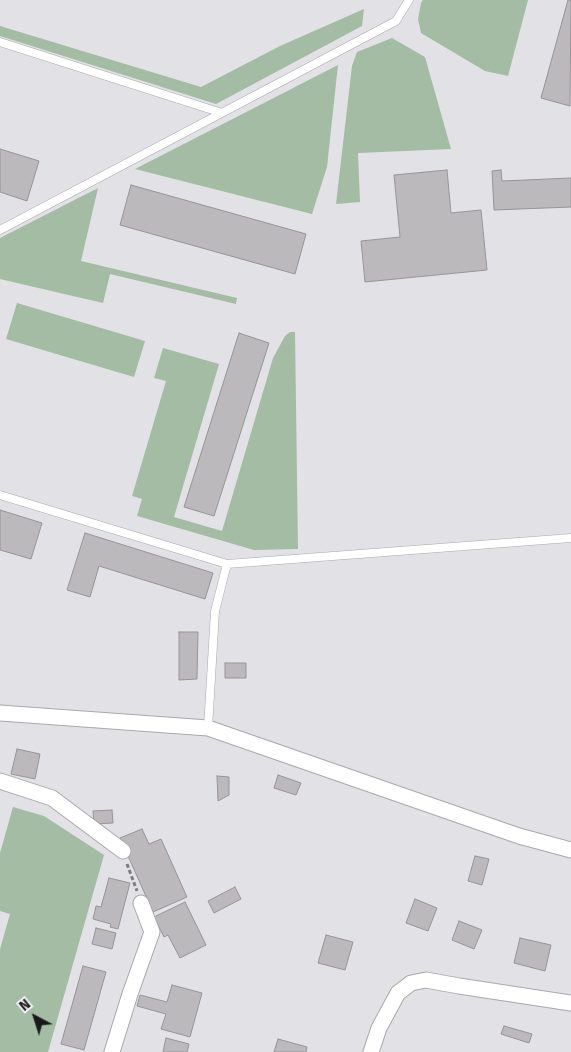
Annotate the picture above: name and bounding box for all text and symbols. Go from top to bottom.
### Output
north arrow [10,992,60,1042]
text: N [16,996,34,1015]

